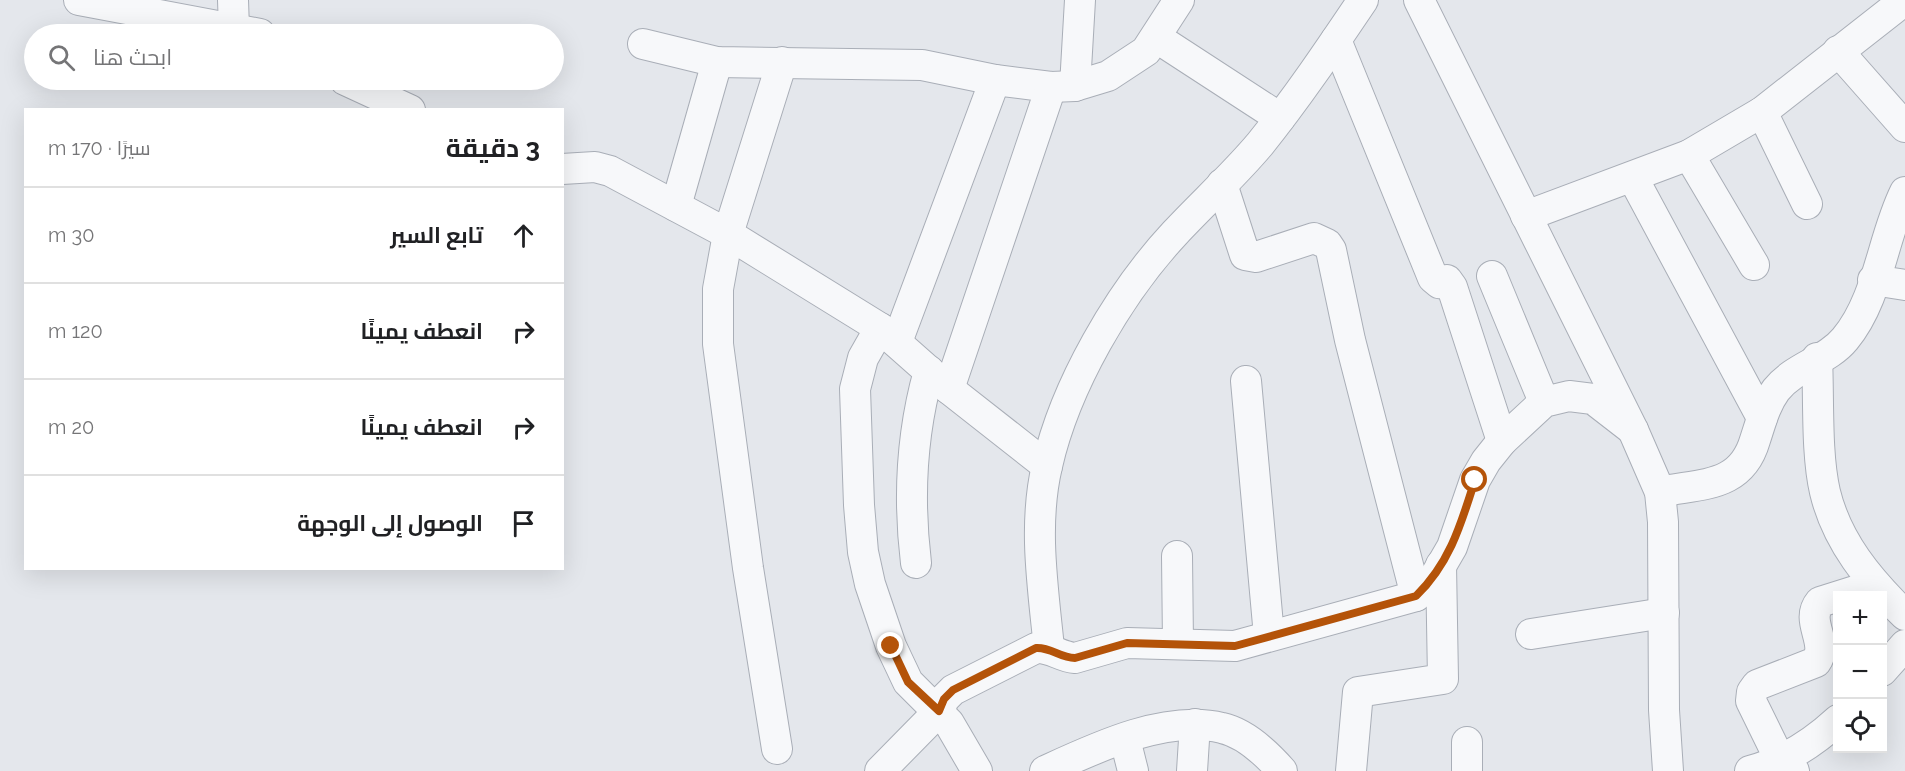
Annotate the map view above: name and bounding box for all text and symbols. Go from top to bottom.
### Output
search box [24,24,564,90]
icon: search [45,41,78,74]
text: ابحث هنا [93,44,172,70]
text: 3 دقيقة [446,133,540,163]
text: سيرًا · 170 m [48,136,151,160]
icon: ahead [507,219,540,252]
text: تابع السير [390,222,483,248]
text: 30 m [48,223,94,247]
icon: right [507,315,540,348]
text: انعطف يمينًا [360,318,483,344]
text: 120 m [48,319,103,343]
icon: right [507,411,540,444]
text: انعطف يمينًا [360,414,483,440]
text: 20 m [48,415,94,439]
route start [1461,466,1487,492]
icon: arrive [507,507,540,540]
text: الوصول إلى الوجهة [297,510,483,536]
map controls [1833,591,1887,753]
button: + [1833,591,1887,645]
route end [877,632,903,658]
button: − [1833,645,1887,699]
button: locate [1833,699,1887,753]

